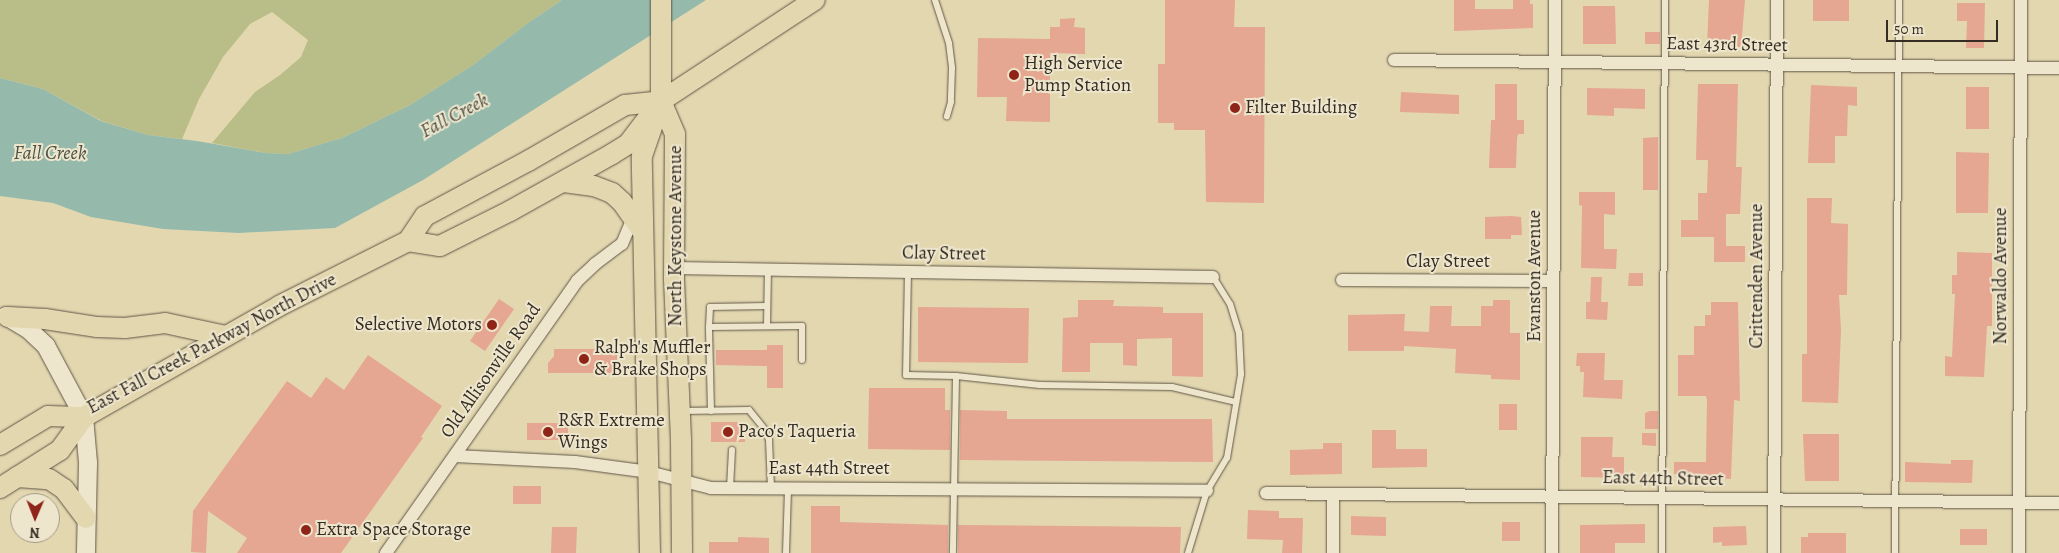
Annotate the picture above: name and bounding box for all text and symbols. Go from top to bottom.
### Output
scale bar [1889,10,2002,42]
text: 50 m [1894,19,1924,39]
street label: East 43rd Street [1666,33,1788,57]
place label: High Service Pump Station [1024,53,1131,97]
marker: High Service Pump Station [1008,69,1020,81]
water label: Fall Creek [416,87,492,143]
place label: Filter Building [1245,97,1357,119]
marker: Filter Building [1229,102,1241,114]
water label: Fall Creek [13,140,87,164]
street label: North Keystone Avenue [665,145,687,327]
street label: Crittenden Avenue [1746,203,1768,349]
street label: Norwaldo Avenue [1990,208,2012,344]
street label: Evanston Avenue [1524,210,1546,342]
street label: Clay Street [902,242,986,266]
street label: Clay Street [1406,251,1490,273]
street label: East Fall Creek Parkway North Drive [83,268,341,420]
street label: Old Allisonville Road [436,299,546,443]
place label: Selective Motors [355,314,482,336]
marker: Selective Motors [486,319,498,331]
place label: Ralph's Muffler & Brake Shops [594,337,711,381]
marker: Ralph's Muffler & Brake Shops [578,353,590,365]
place label: R&R Extreme Wings [558,410,665,454]
place label: Paco's Taqueria [738,421,856,443]
marker: R&R Extreme Wings [542,426,554,438]
marker: Paco's Taqueria [722,426,734,438]
street label: East 44th Street [768,458,890,480]
street label: East 44th Street [1602,467,1724,491]
north arrow [10,493,60,543]
place label: Extra Space Storage [316,519,471,541]
text: N [29,523,40,542]
marker: Extra Space Storage [300,524,312,536]

